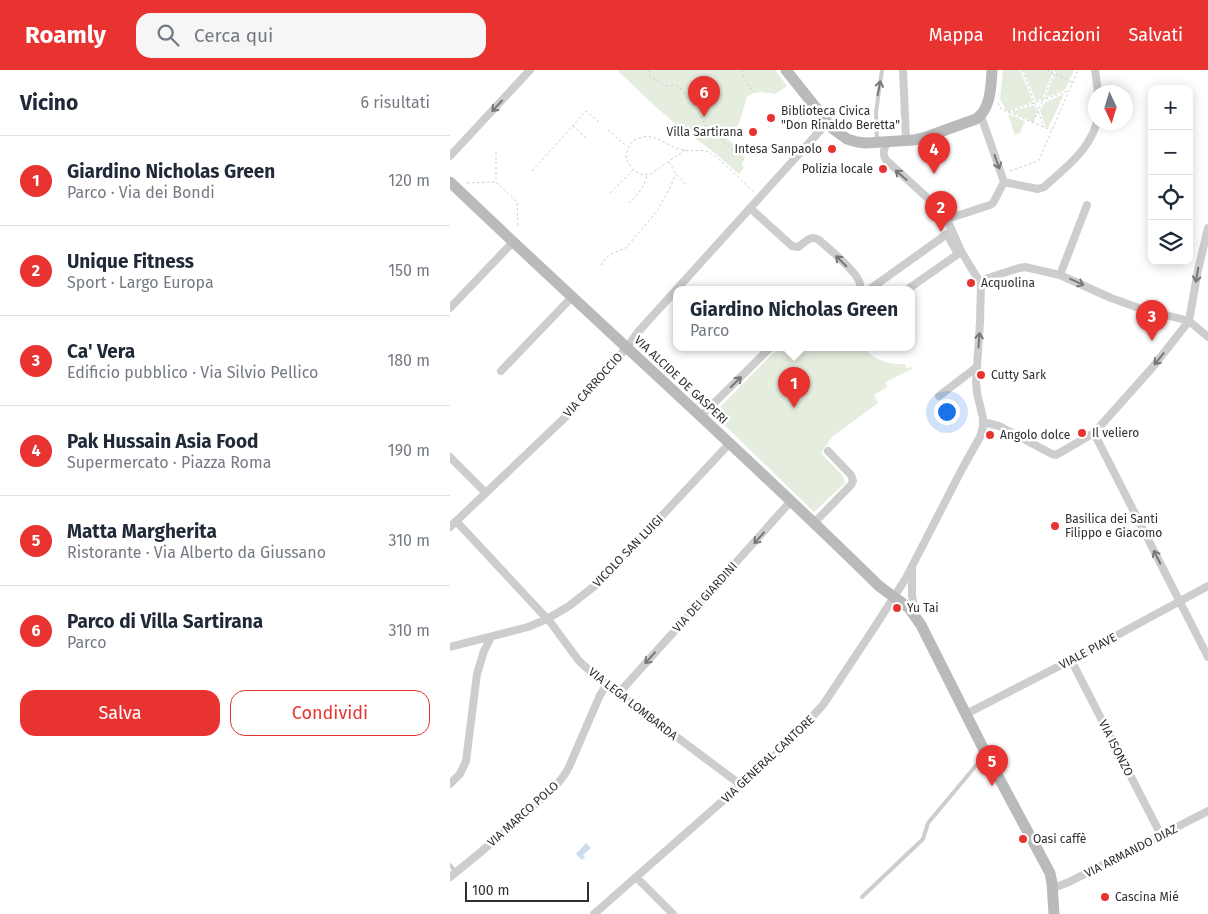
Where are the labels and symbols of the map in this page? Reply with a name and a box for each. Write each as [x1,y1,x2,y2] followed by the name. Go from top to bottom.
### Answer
[688,76,720,117] pin: 6
[875,80,885,96] one-way arrow
[1088,85,1133,130] north arrow
[491,99,503,112] one-way arrow
[781,104,900,132] place label: Biblioteca Civica "Don Rinaldo Beretta"
[765,112,777,124] marker: Biblioteca Civica "Don Rinaldo Beretta"
[667,125,743,139] place label: Villa Sartirana
[747,126,759,138] marker: Villa Sartirana
[918,133,950,174] pin: 4
[734,142,822,156] place label: Intesa Sanpaolo
[826,143,838,155] marker: Intesa Sanpaolo
[993,153,1002,169] one-way arrow
[802,162,873,176] place label: Polizia locale
[877,163,889,175] marker: Polizia locale
[895,169,908,181] one-way arrow
[925,191,957,232] pin: 2
[835,255,848,267] one-way arrow
[1192,266,1202,282] one-way arrow
[981,276,1035,290] place label: Acquolina
[965,277,977,289] marker: Acquolina
[1069,278,1084,288] one-way arrow
[1136,300,1168,341] pin: 3
[974,332,983,348] one-way arrow
[631,333,731,427] street label: VIA ALCIDE DE GASPERI
[560,350,626,420] street label: VIA CARROCCIO
[1153,353,1164,366] one-way arrow
[778,367,810,408] pin: 1
[991,368,1047,382] place label: Cutty Sark
[975,369,987,381] marker: Cutty Sark
[730,376,742,388] one-way arrow
[934,399,960,425] your location
[1092,426,1139,440] place label: Il veliero
[1076,427,1088,439] marker: Il veliero
[1000,428,1070,442] place label: Angolo dolce
[984,429,996,441] marker: Angolo dolce
[590,512,666,590] street label: VICOLO SAN LUIGI
[1065,512,1162,540] place label: Basilica dei Santi Filippo e Giacomo
[1049,520,1061,532] marker: Basilica dei Santi Filippo e Giacomo
[753,531,765,544] one-way arrow
[1152,550,1161,565] one-way arrow
[670,559,740,635] street label: VIA DEI GIARDINI
[907,601,939,615] place label: Yu Tai
[891,602,903,614] marker: Yu Tai
[1057,630,1119,672] street label: VIALE PIAVE
[644,652,656,665] one-way arrow
[586,665,680,743] street label: VIA LEGA LOMBARDA
[719,712,817,806] street label: VIA GENERAL CANTORE
[1096,718,1136,778] street label: VIA ISONZO
[976,745,1008,786] pin: 5
[485,778,561,850] street label: VIA MARCO POLO
[1082,822,1180,880] street label: VIA ARMANDO DIAZ
[1033,832,1086,846] place label: Oasi caffè
[1017,833,1029,845] marker: Oasi caffè
[465,879,589,902] scale bar
[1115,890,1179,904] place label: Cascina Mié
[1099,891,1111,903] marker: Cascina Mié

